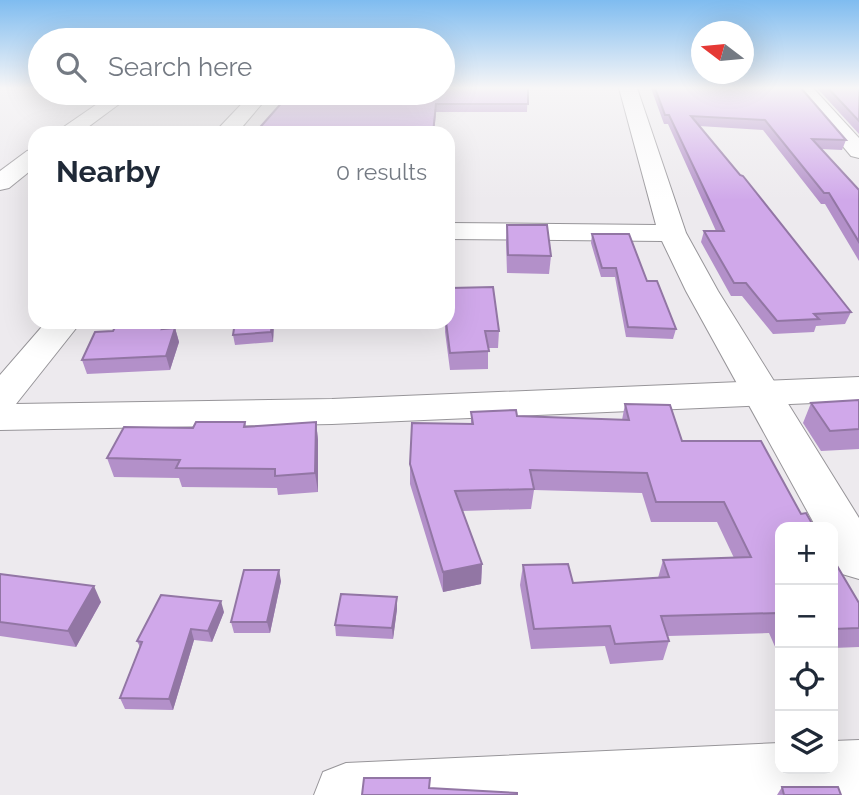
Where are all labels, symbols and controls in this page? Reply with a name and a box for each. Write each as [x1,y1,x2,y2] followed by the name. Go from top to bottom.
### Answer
[691,21,754,84] north arrow
[28,28,455,105] search box
[52,48,90,86] icon: search
[108,52,252,82] text: Search here
[56,154,160,189] text: Nearby
[336,158,427,185] text: 0 results
[775,522,838,774] map controls
[775,522,838,585] button: +
[775,585,838,648] button: −
[775,648,838,711] button: locate
[775,711,838,774] button: layers

